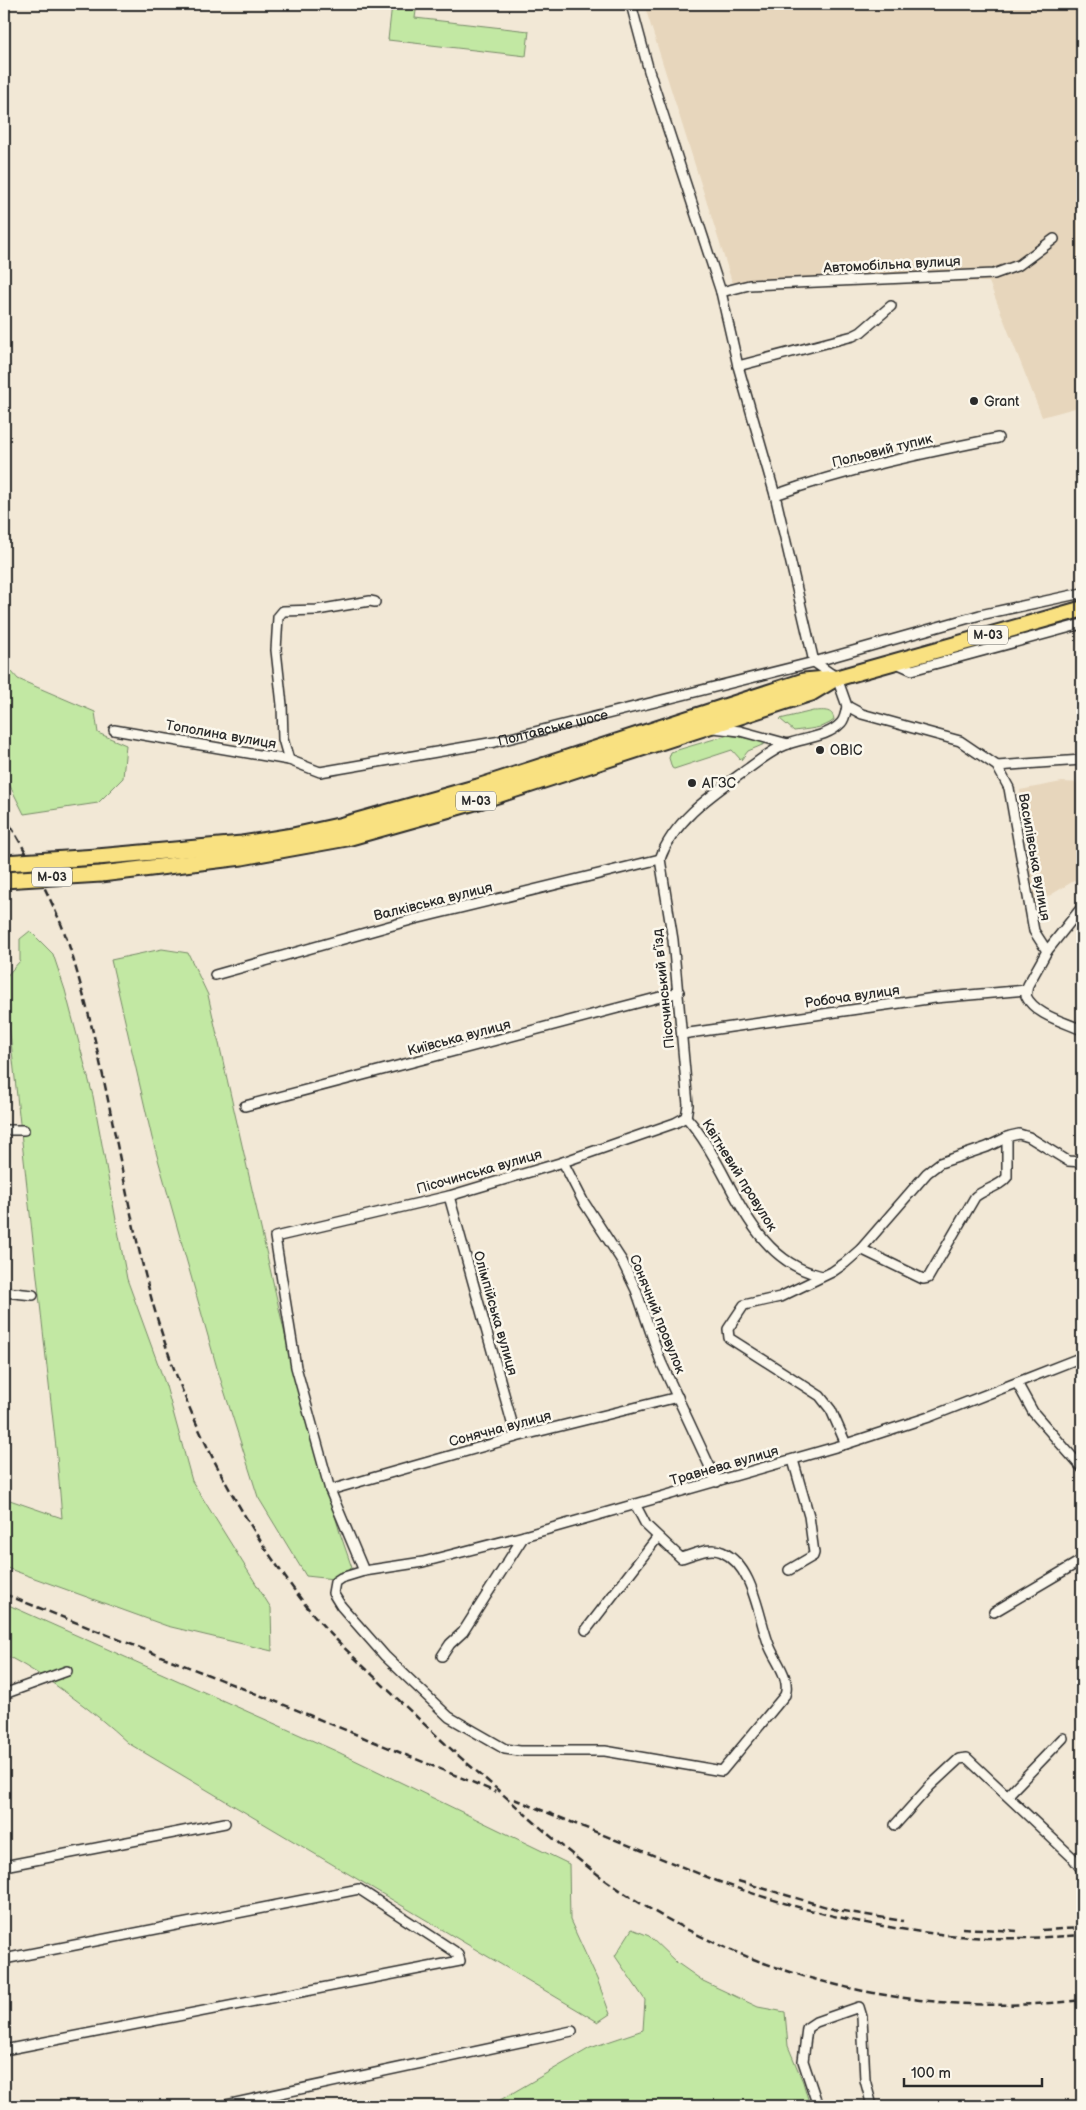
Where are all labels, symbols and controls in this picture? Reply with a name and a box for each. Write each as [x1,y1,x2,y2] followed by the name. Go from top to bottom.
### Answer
[822,252,961,277] street label: Автомобільна вулиця
[984,393,1020,410] place label: Grant
[968,395,980,407] marker: Grant
[830,430,935,471] street label: Польовий тупик
[968,626,1008,644] road number: М-03
[496,706,610,750] street label: Полтавське шосе
[164,716,278,753] street label: Тополина вулиця
[830,742,863,759] place label: ОВІС
[814,744,826,756] marker: ОВІС
[701,775,736,792] place label: АГЗС
[686,777,698,789] marker: АГЗС
[456,791,496,810] road number: М-03
[1015,792,1054,922] street label: Василівська вулиця
[32,868,72,886] road number: М-03
[372,878,495,924] street label: Валківська вулиця
[649,928,678,1050] street label: Пісочинський в’їзд
[803,981,901,1012] street label: Робоча вулиця
[406,1015,513,1059] street label: Київська вулиця
[698,1116,781,1235] street label: Квітневий провулок
[414,1145,544,1198] street label: Пісочинська вулиця
[470,1249,522,1378] street label: Олімпійська вулиця
[626,1252,689,1377] street label: Сонячний провулок
[447,1407,553,1450] street label: Сонячна вулиця
[668,1442,781,1489] street label: Травнева вулиця
[904,2055,1041,2087] scale bar
[911,2064,951,2083] text: 100 m

